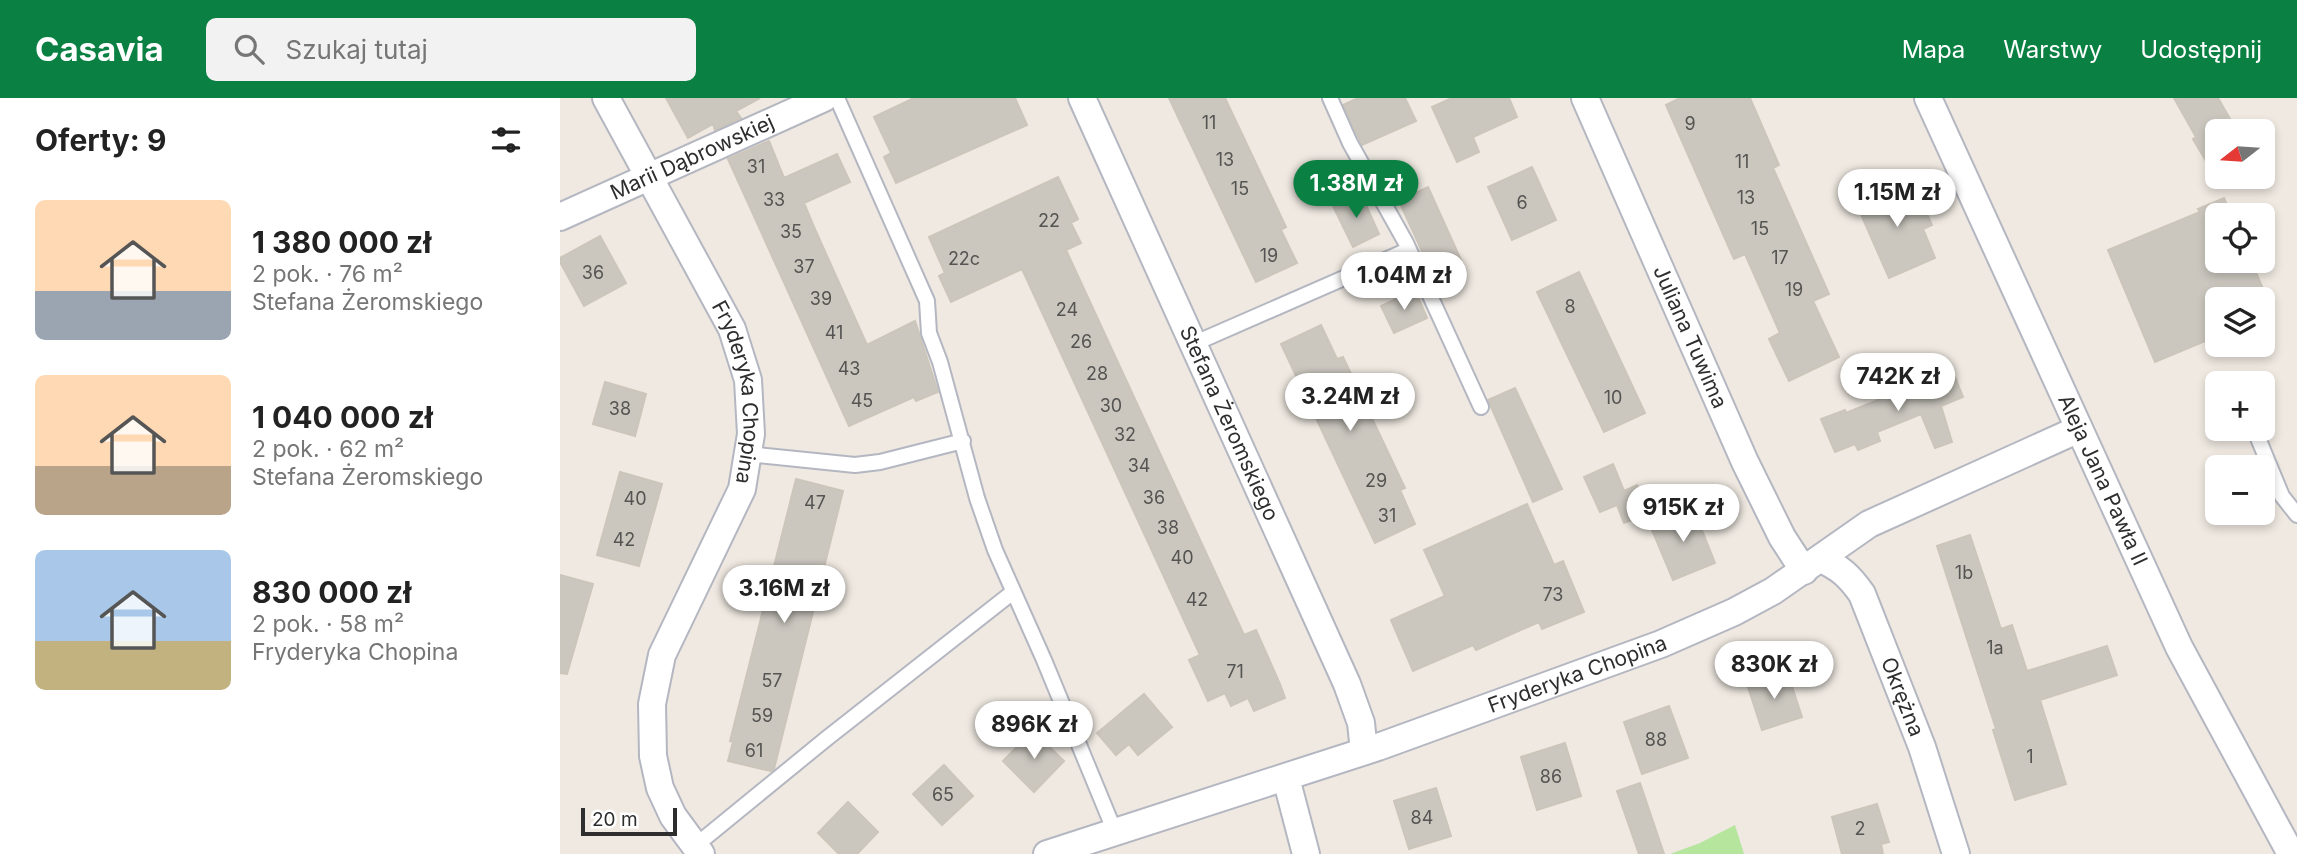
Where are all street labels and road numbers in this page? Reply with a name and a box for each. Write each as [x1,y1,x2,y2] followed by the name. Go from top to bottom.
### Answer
[606,109,778,205] street label: Marii Dąbrowskiej
[1648,261,1733,412] street label: Juliana Tuwima
[707,296,765,486] street label: Fryderyka Chopina
[1175,322,1284,524] street label: Stefana Żeromskiego
[2053,390,2153,569] street label: Aleja Jana Pawła II
[1484,630,1670,718] street label: Fryderyka Chopina
[1876,653,1930,740] street label: Okrężna

